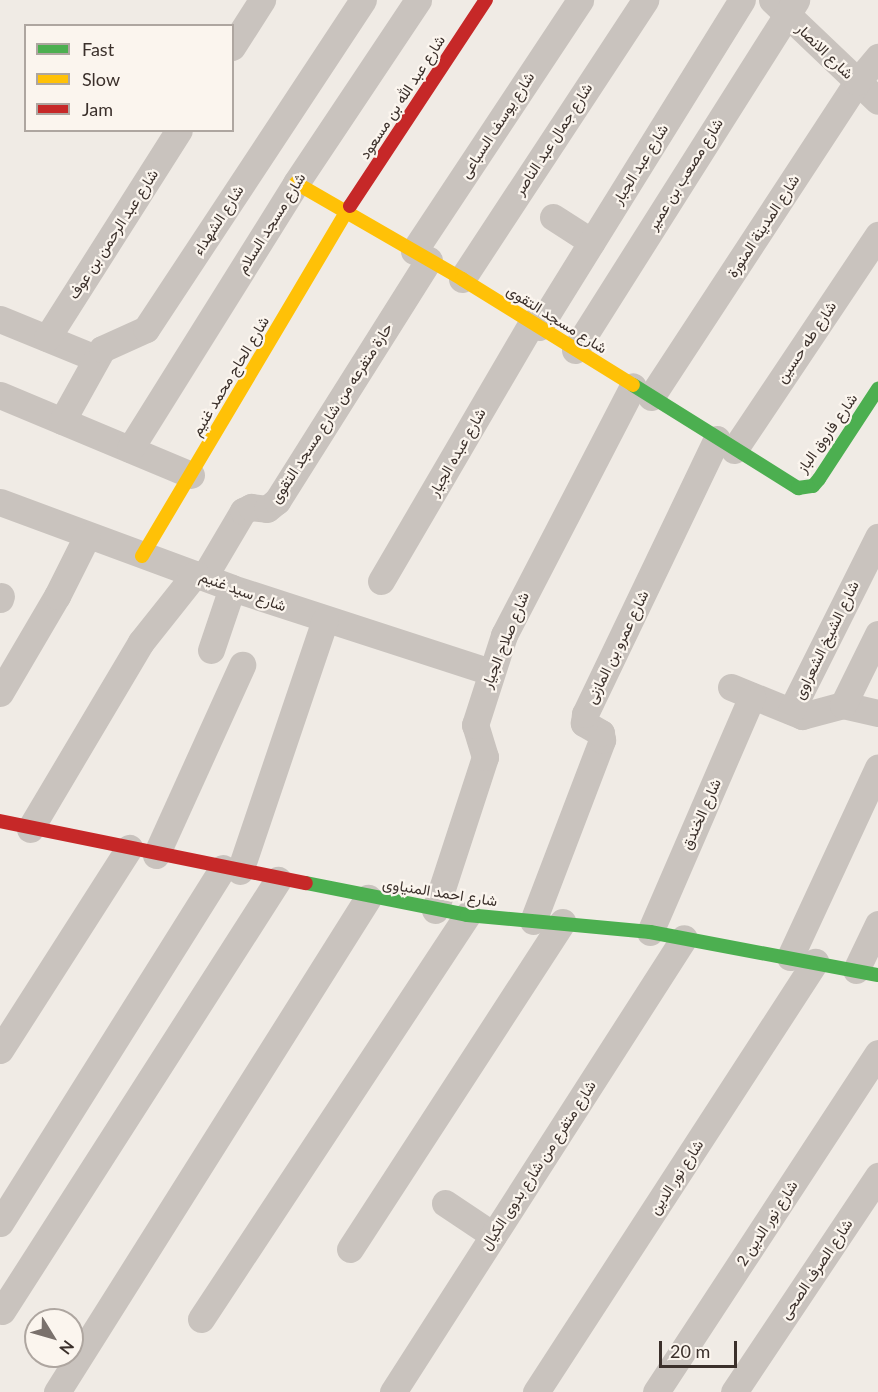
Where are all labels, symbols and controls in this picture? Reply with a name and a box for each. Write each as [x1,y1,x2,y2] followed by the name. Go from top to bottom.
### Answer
[793,19,857,83] street label: شارع الانصار
[24,24,234,132] legend
[355,32,449,162] street label: شارع عبد الله بن مسعود
[82,38,114,60] text: Fast
[82,68,120,90] text: Slow
[456,69,538,181] street label: شارع يوسف السباعى
[510,80,596,198] street label: شارع جمال عبد الناصر
[82,98,113,120] text: Jam
[643,115,727,233] street label: شارع مصعب بن عمير
[608,121,672,207] street label: شارع عبد الجبار
[64,166,162,302] street label: شارع عبد الرحمن بن عوف
[233,169,309,277] street label: شارع مسجد السلام
[723,171,803,281] street label: شارع المدينة المنورة
[189,182,247,258] street label: شارع الشهداء
[503,281,611,357] street label: شارع مسجد التقوى
[772,298,840,386] street label: شارع طه حسين
[187,313,273,439] street label: شارع الحاج محمد غنيم
[266,319,396,507] street label: حارة متفرعه من شارع مسجد التقوى
[793,390,861,476] street label: شارع فاروق الباز
[425,405,489,499] street label: شارع عبده الجيار
[197,567,289,615] street label: شارع سيد غنيم
[790,578,862,702] street label: شارع الشيخ الشعراوى
[582,587,652,707] street label: شارع عمرو بن المازنى
[478,589,532,691] street label: شارع صلاح الجيار
[677,776,725,852] street label: شارع الخندق
[381,874,499,910] street label: شارع احمد المنياوى
[476,1077,600,1253] street label: شارع متفرع من شارع بدوى الكيال
[645,1136,707,1218] street label: شارع نور الدين
[733,1177,801,1269] street label: شارع نور الدين 2
[776,1215,856,1323] street label: شارع الصرف الصحى
[24,1308,84,1368] north arrow
[662,1329,740,1367] scale bar
[56,1337,78,1359] text: N
[670,1340,710,1362] text: 20 m

